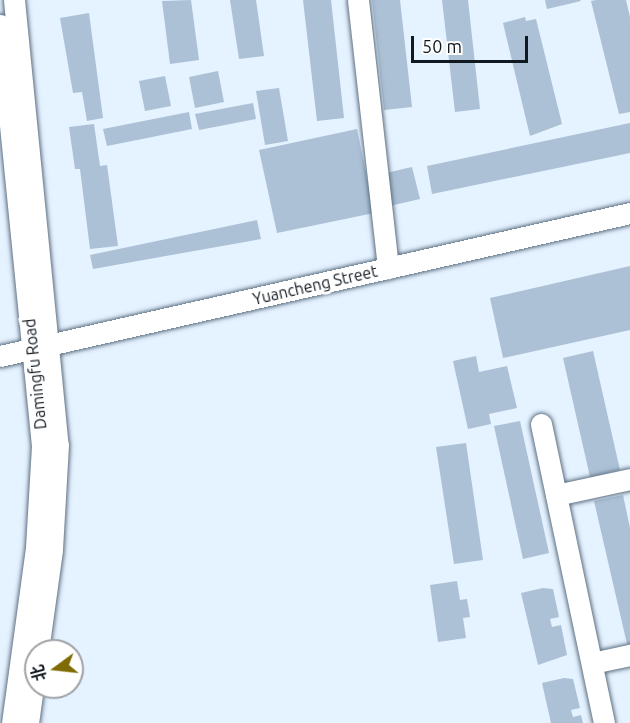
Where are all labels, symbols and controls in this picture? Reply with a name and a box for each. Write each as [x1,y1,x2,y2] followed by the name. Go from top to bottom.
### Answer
[414,24,531,62] scale bar
[422,36,462,56] text: 50 m
[251,261,379,309] street label: Yuancheng Street
[20,318,50,430] street label: Damingfu Road
[24,639,84,699] north arrow
[28,663,49,683] text: 北

